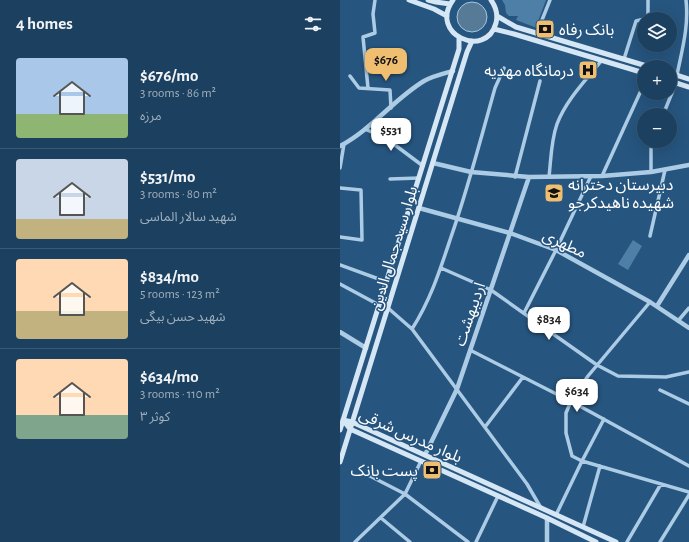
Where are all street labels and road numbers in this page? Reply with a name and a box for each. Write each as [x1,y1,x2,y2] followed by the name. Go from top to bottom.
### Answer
[367,184,422,313] street label: بلوار سید جمال الدین
[540,227,589,262] street label: مطهری
[452,280,489,349] street label: اردیبهشت
[356,406,464,467] street label: بلوار مدرس شرقی

